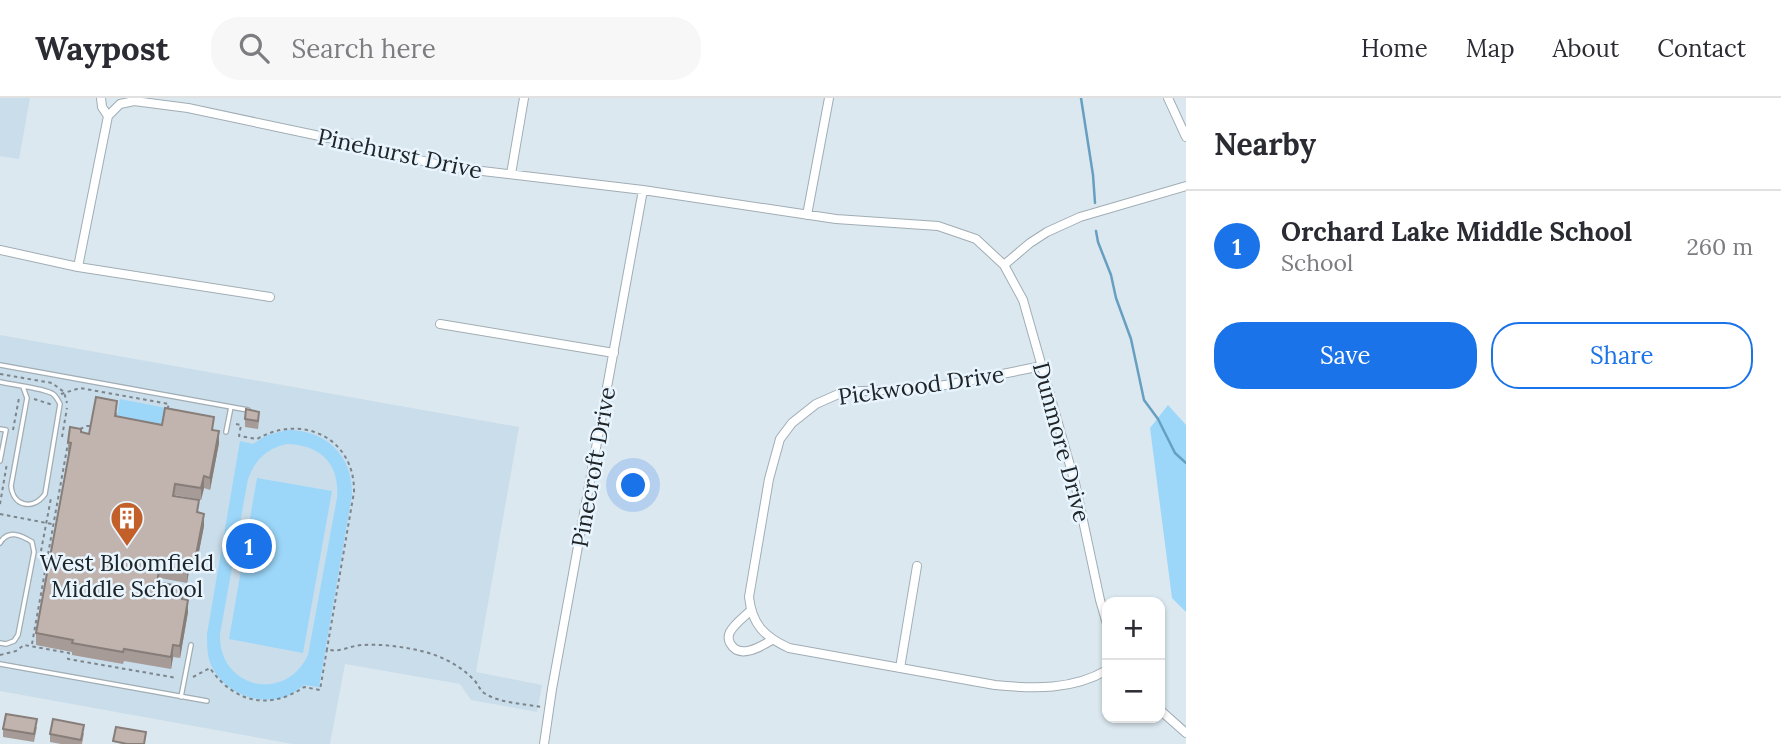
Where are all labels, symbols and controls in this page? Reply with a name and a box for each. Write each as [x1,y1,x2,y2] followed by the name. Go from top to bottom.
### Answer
[211,17,701,80] search box
[35,27,169,69] text: Waypost
[235,29,273,67] icon: search
[291,32,436,65] text: Search here
[1361,33,1428,64] text: Home
[1466,33,1515,64] text: Map
[1553,33,1619,64] text: About
[1657,33,1746,64] text: Contact
[315,121,485,185] street label: Pinehurst Drive
[1214,125,1316,163] text: Nearby
[1281,215,1632,248] text: Orchard Lake Middle School
[1232,232,1242,261] text: 1
[1686,232,1753,261] text: 260 m
[1281,248,1353,277] text: School
[1214,322,1477,389] button: Save
[1491,322,1753,389] button: Share
[836,359,1006,411] street label: Pickwood Drive
[1027,359,1097,525] street label: Dunmore Drive
[565,384,621,550] street label: Pinecroft Drive
[616,468,650,502] your location
[108,499,146,548] building icon: West Bloomfield Middle School
[226,520,272,572] pin: 1
[40,548,215,603] place label: West Bloomfield Middle School
[1102,597,1165,723] map controls
[1102,597,1165,660] button: +
[1102,660,1165,723] button: −

